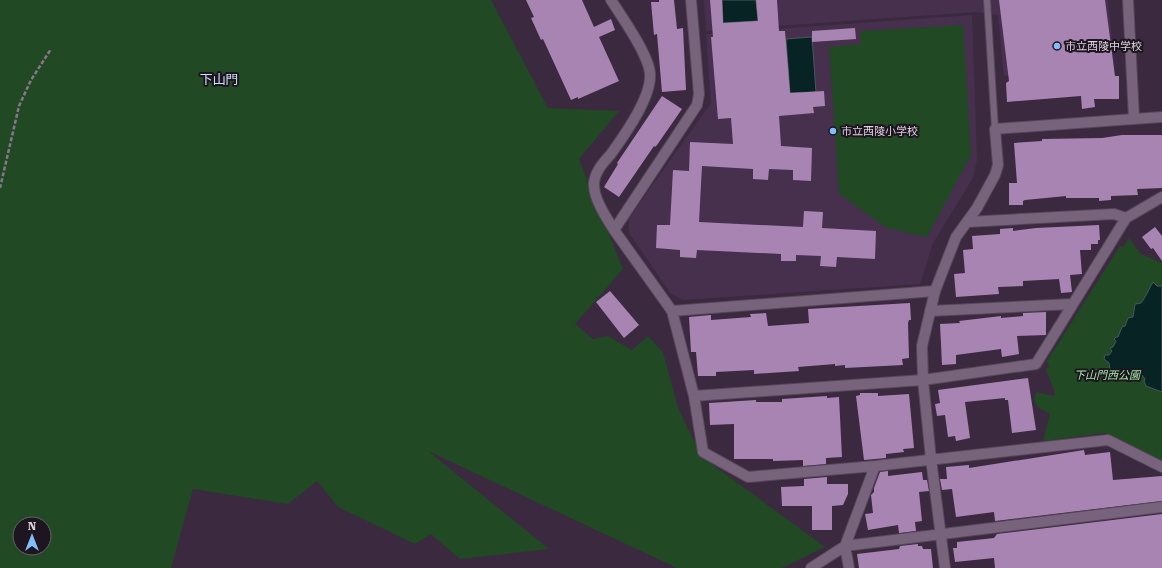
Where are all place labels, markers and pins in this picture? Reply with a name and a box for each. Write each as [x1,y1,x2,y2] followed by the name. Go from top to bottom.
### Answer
[1065,40,1142,53] place label: 市立西陵中学校
[1052,41,1062,51] marker: 市立西陵中学校
[841,125,918,138] place label: 市立西陵小学校
[828,126,838,136] marker: 市立西陵小学校

